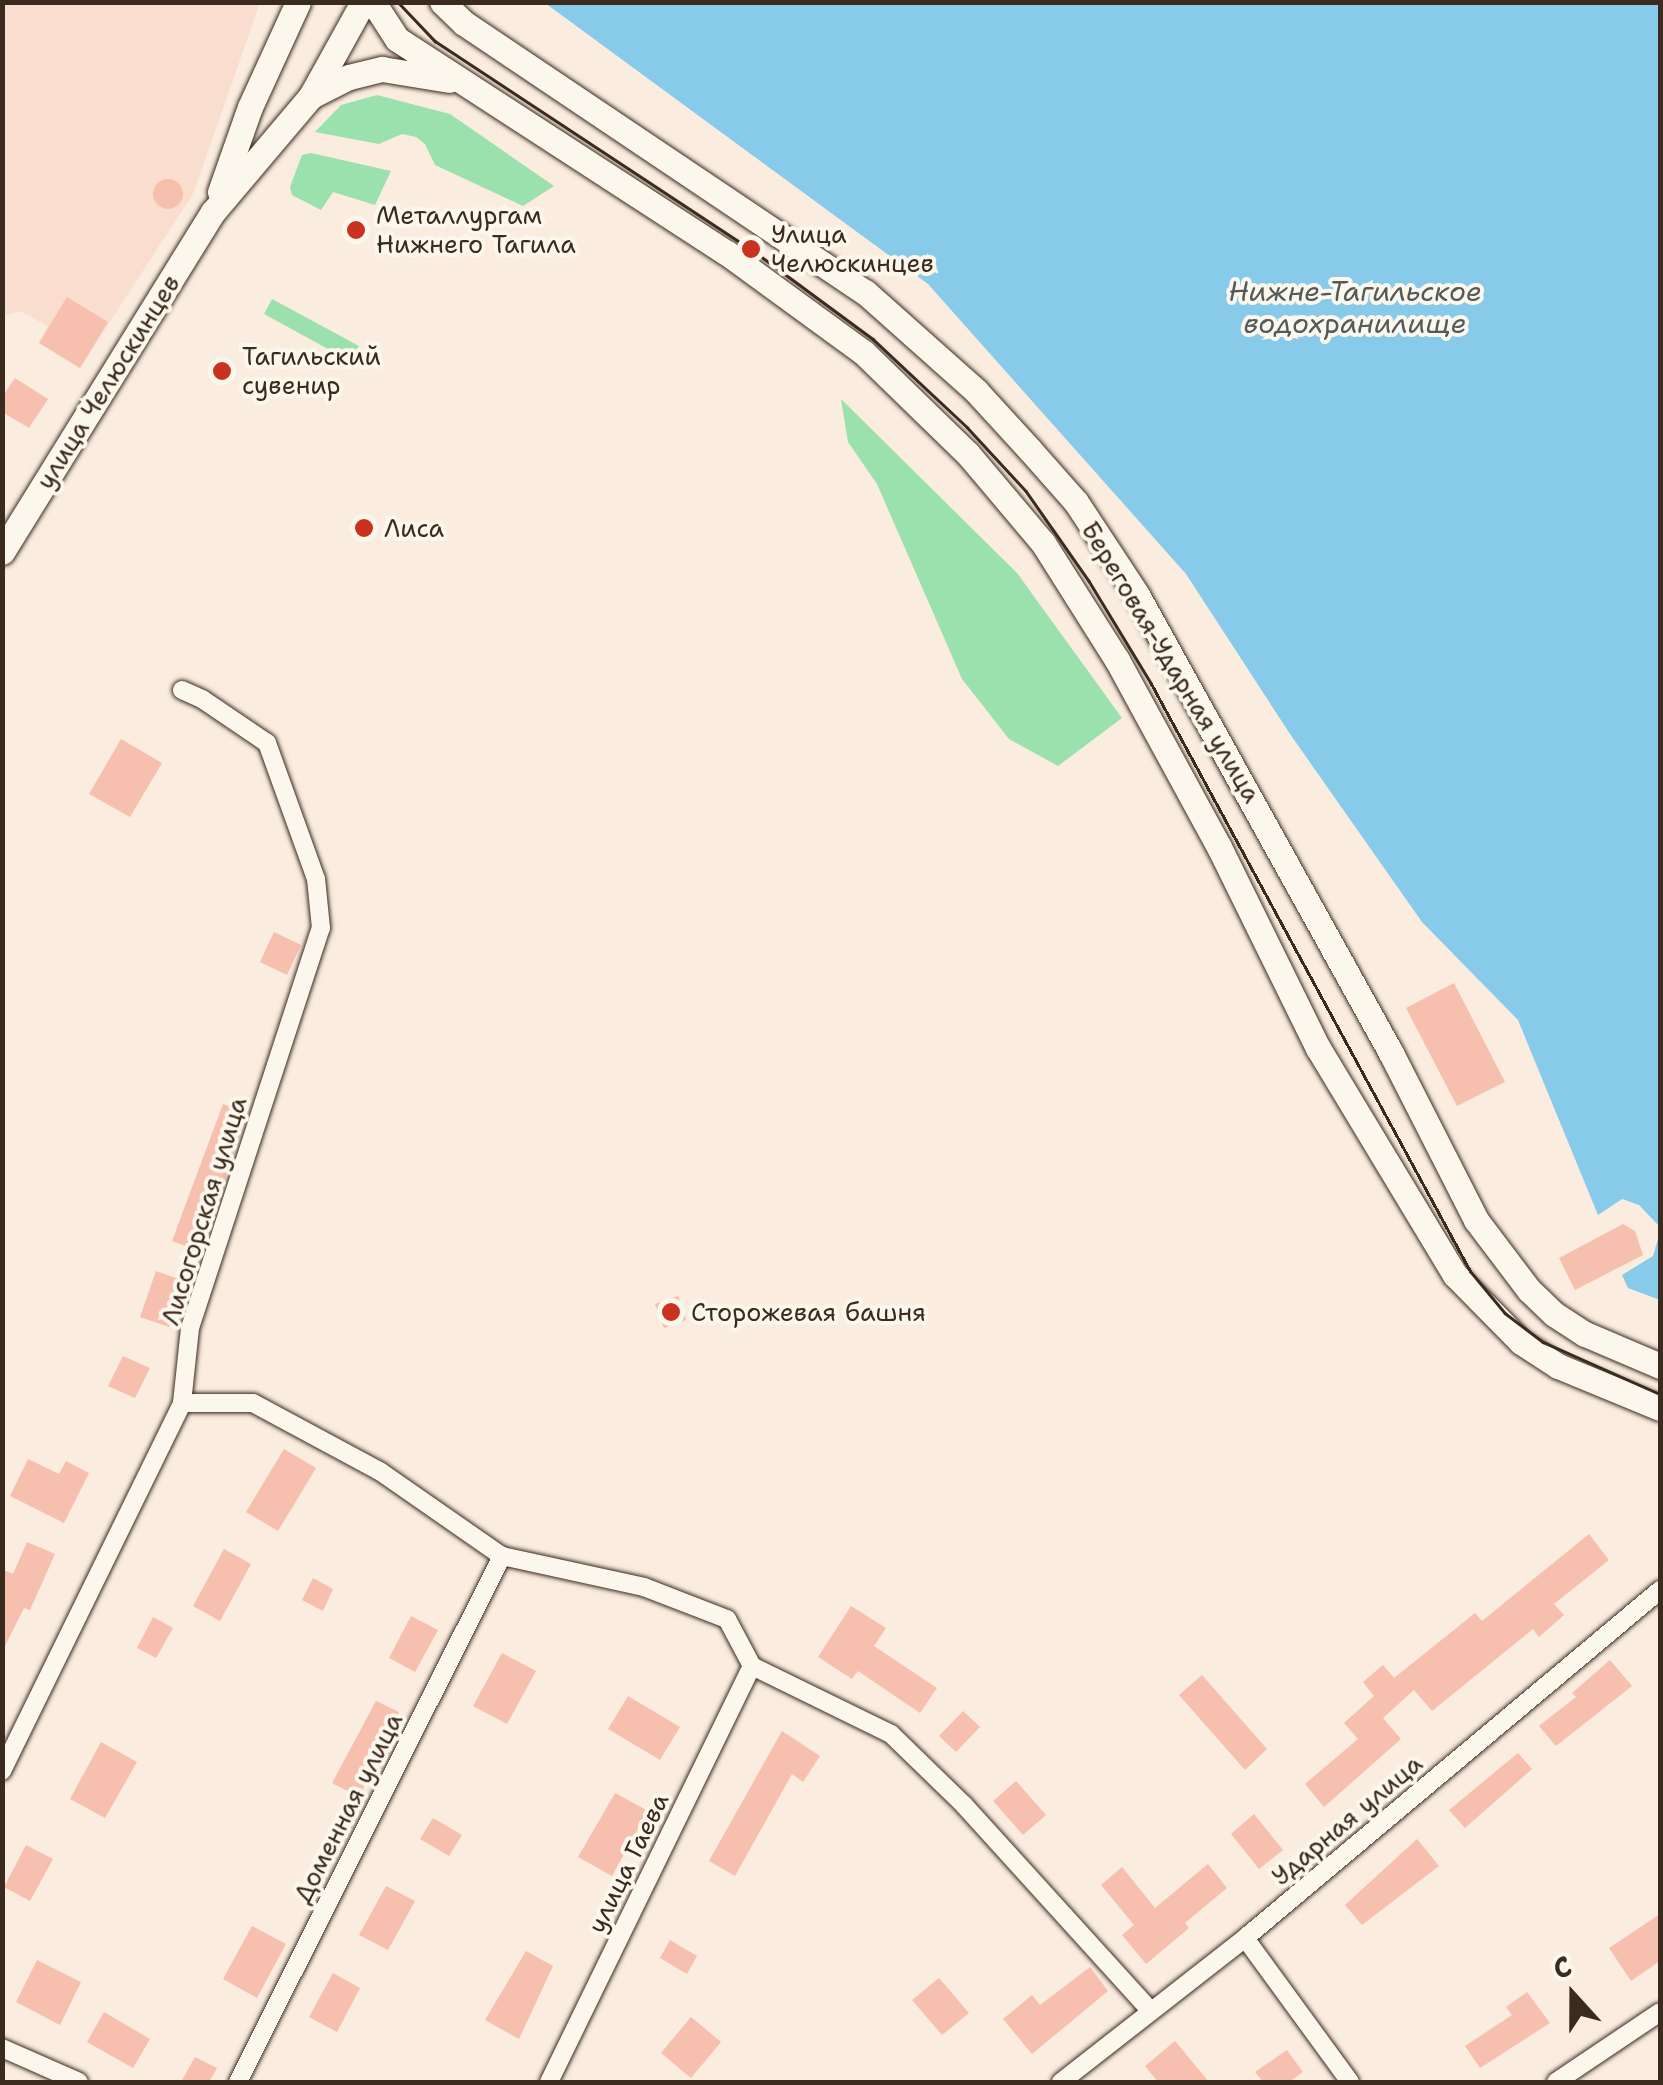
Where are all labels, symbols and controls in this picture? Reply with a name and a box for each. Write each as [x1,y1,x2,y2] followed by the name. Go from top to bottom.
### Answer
[376,201,576,260] place label: Металлургам Нижнего Тагила
[345,219,367,241] marker: Металлургам Нижнего Тагила
[771,220,934,279] place label: Улица Челюскинцев
[740,238,762,260] marker: Улица Челюскинцев
[30,269,186,495] street label: улица Челюскинцев
[1228,274,1482,340] water label: Нижне-Тагильское водохранилище
[242,342,381,401] place label: Тагильский сувенир
[211,360,233,382] marker: Тагильский сувенир
[384,513,444,543] place label: Лиса
[1075,516,1267,808] street label: Береговая-Ударная улица
[353,517,375,539] marker: Лиса
[155,1093,253,1329] street label: Лисогорская улица
[691,1297,926,1327] place label: Сторожевая башня
[660,1301,682,1323] marker: Сторожевая башня
[287,1708,409,1908] street label: Доменная улица
[1266,1748,1428,1892] street label: Ударная улица
[581,1788,675,1938] street label: улица Гаева
[1523,1945,1623,2045] north arrow
[1547,1946,1577,1988] text: С

